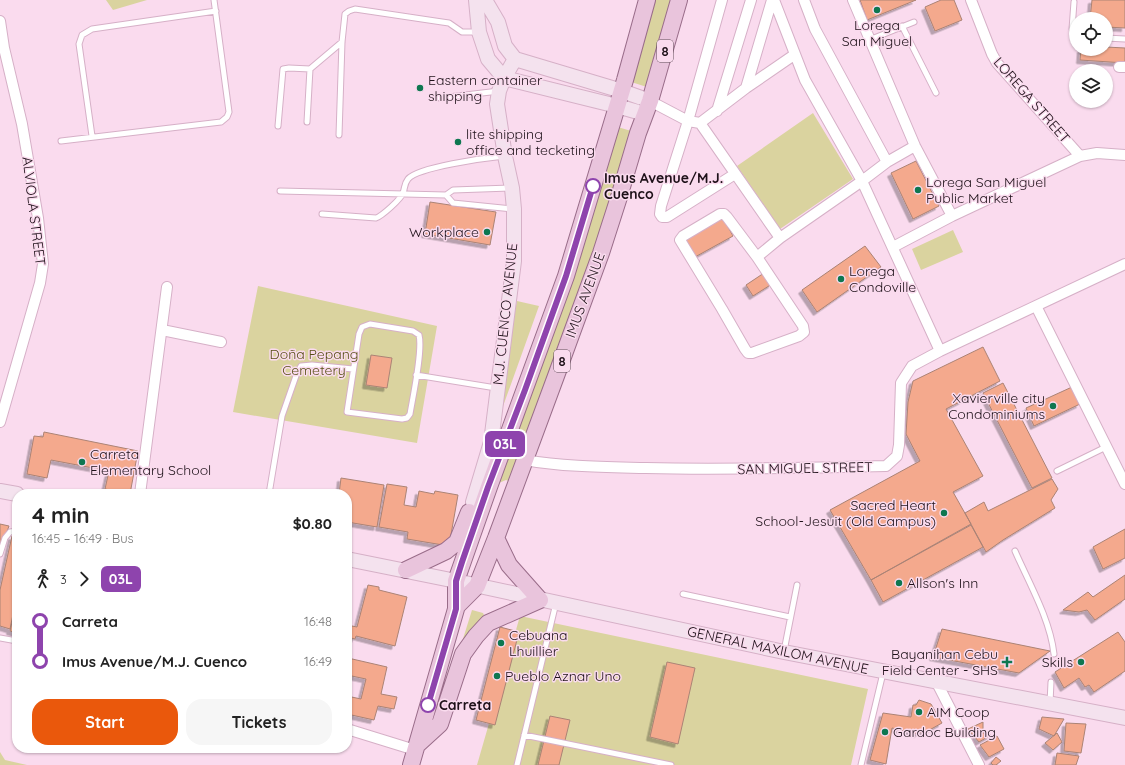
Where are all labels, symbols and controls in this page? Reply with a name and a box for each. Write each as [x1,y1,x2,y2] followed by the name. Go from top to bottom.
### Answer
[872,5,882,15] marker: Lorega San Miguel
[1069,12,1113,108] map controls
[1069,12,1113,56] button: locate
[842,16,912,50] place label: Lorega San Miguel
[657,40,673,62] road number: 8
[990,53,1074,147] street label: LOREGA STREET
[1069,64,1113,108] button: layers
[428,71,543,105] place label: Eastern container shipping
[415,83,425,93] marker: Eastern container shipping
[466,125,595,159] place label: lite shipping office and tecketing
[453,137,463,147] marker: lite shipping office and tecketing
[18,155,50,267] street label: ALVIOLA STREET
[604,169,723,203] place label: Imus Avenue/M.J. Cuenco
[926,173,1046,207] place label: Lorega San Miguel Public Market
[585,178,601,194] marker: Imus Avenue/M.J. Cuenco
[913,185,923,195] marker: Lorega San Miguel Public Market
[409,223,479,241] place label: Workplace
[482,227,492,237] marker: Workplace
[489,242,521,386] street label: M.J. CUENCO AVENUE
[561,250,609,340] street label: IMUS AVENUE
[849,262,916,296] place label: Lorega Condoville
[836,274,846,284] marker: Lorega Condoville
[270,345,358,379] park label: Doña Pepang Cemetery
[554,350,570,372] road number: 8
[948,389,1045,423] place label: Xavierville city Condominiums
[1048,401,1058,411] marker: Xavierville city Condominiums
[482,431,528,457] line badge: 03L
[493,435,517,453] text: 03L
[90,445,211,479] place label: Carreta Elementary School
[77,457,87,467] marker: Carreta Elementary School
[737,458,873,478] street label: SAN MIGUEL STREET
[755,496,936,530] place label: Sacred Heart School-Jesuit (Old Campus)
[32,501,90,529] text: 4 min
[939,508,949,518] marker: Sacred Heart School-Jesuit (Old Campus)
[293,514,332,533] text: $0.80
[32,530,134,546] text: 16:45 – 16:49 · Bus
[32,568,54,590] icon: walk
[73,568,95,590] icon: forward
[109,570,133,588] text: 03L
[60,571,67,587] text: 3
[907,574,978,592] place label: Allson's Inn
[894,578,904,588] marker: Allson's Inn
[62,612,118,631] text: Carreta
[304,613,332,629] text: 16:48
[686,622,870,678] street label: GENERAL MAXILOM AVENUE
[509,626,568,660] place label: Cebuana Lhuillier
[496,638,506,648] marker: Cebuana Lhuillier
[882,645,998,679] place label: Bayanihan Cebu Field Center - SHS
[62,652,247,671] text: Imus Avenue/M.J. Cuenco
[304,653,332,669] text: 16:49
[1042,653,1073,671] place label: Skills
[1001,656,1013,668] marker: Bayanihan Cebu Field Center - SHS
[1076,657,1086,667] marker: Skills
[505,667,621,685] place label: Pueblo Aznar Uno
[492,671,502,681] marker: Pueblo Aznar Uno
[439,696,491,714] place label: Carreta
[420,697,436,713] marker: Carreta
[32,699,178,745] button: Start
[186,699,332,745] button: Tickets
[927,703,990,721] place label: AIM Coop
[914,707,924,717] marker: AIM Coop
[893,723,996,741] place label: Gardoc Building
[880,727,890,737] marker: Gardoc Building

